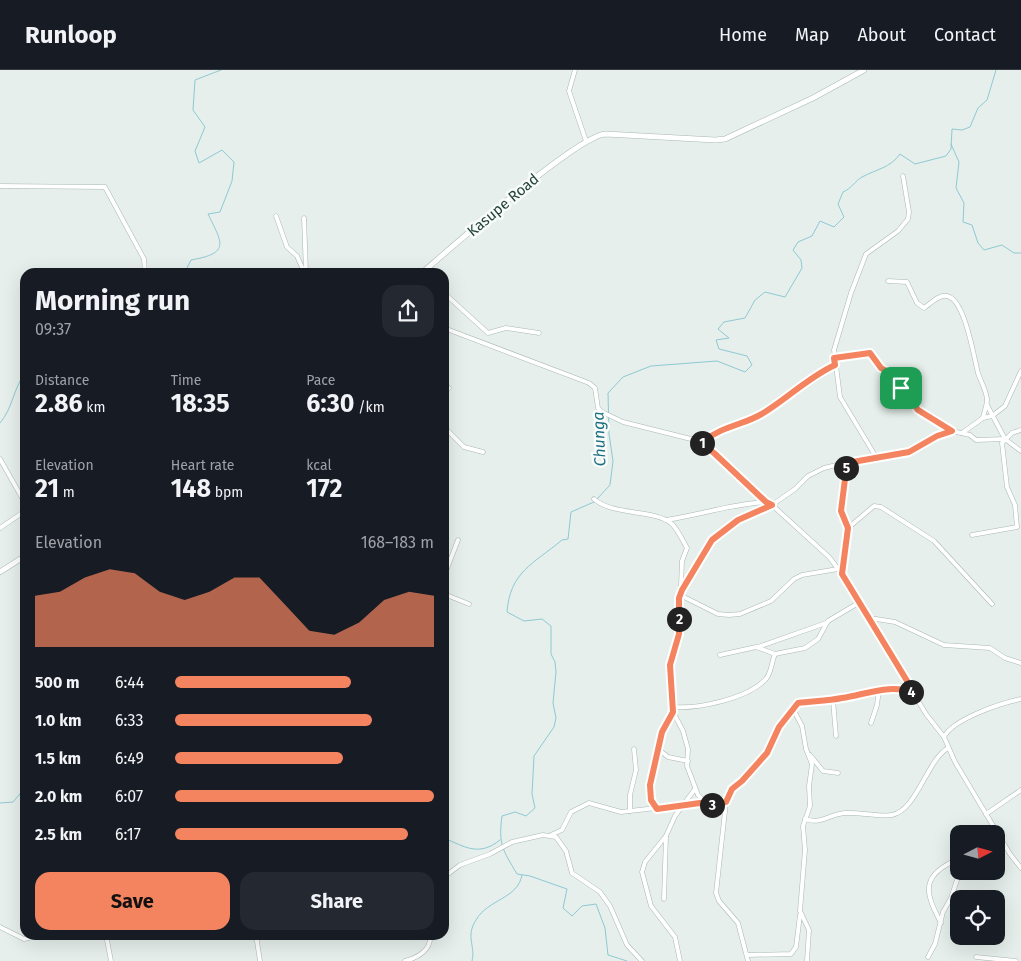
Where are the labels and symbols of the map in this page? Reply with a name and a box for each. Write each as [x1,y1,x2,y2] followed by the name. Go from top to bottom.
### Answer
[463,170,543,240] street label: Kasupe Road
[880,367,922,409] pin
[589,411,609,467] water label: Chunga
[690,430,714,456] pin: 1
[834,456,858,480] pin: 5
[666,606,692,632] pin: 2
[898,680,924,704] pin: 4
[700,792,724,818] pin: 3
[950,825,1005,880] north arrow

